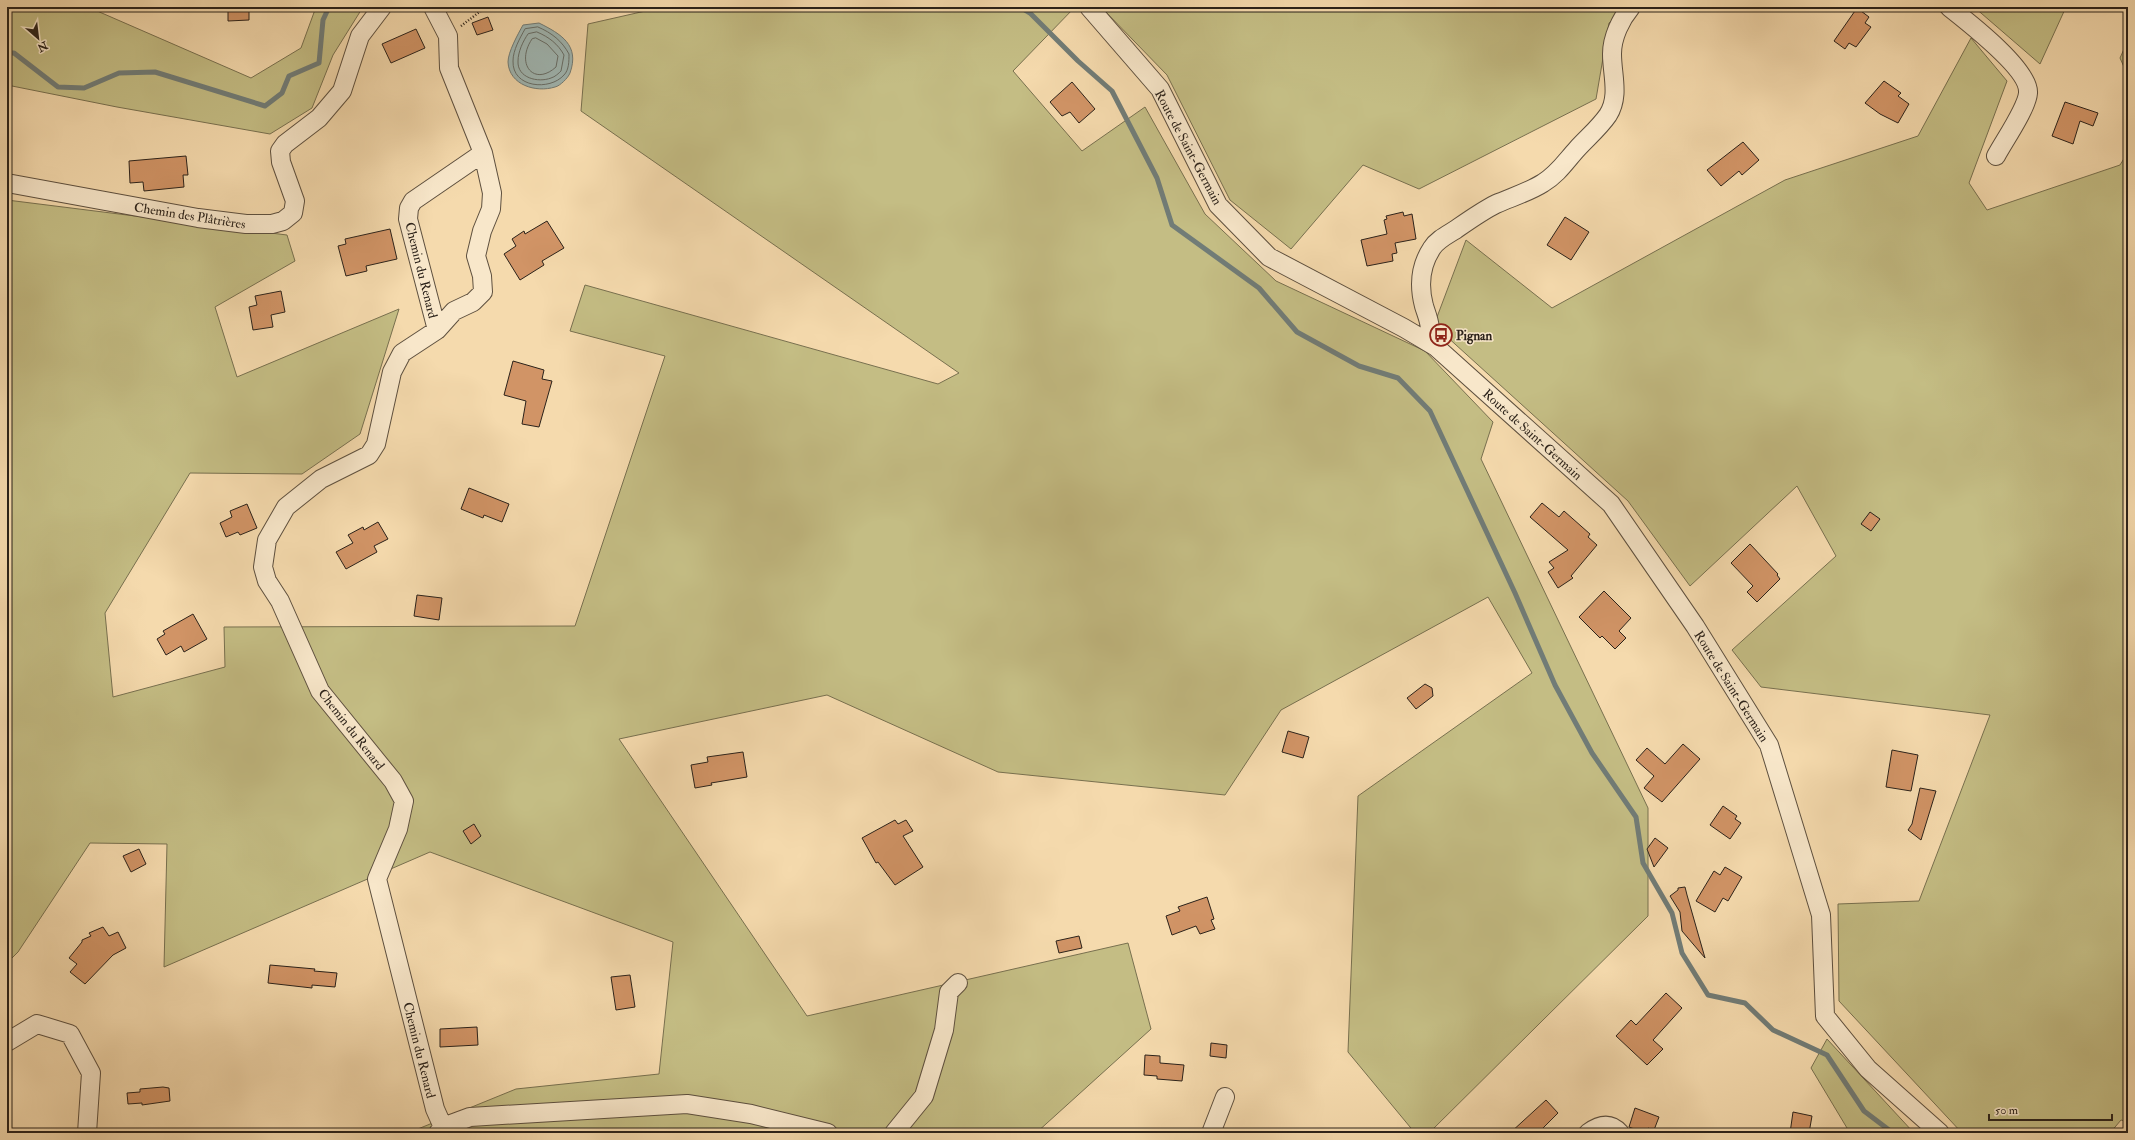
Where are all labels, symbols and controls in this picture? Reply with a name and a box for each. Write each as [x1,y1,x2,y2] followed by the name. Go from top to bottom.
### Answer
[18,18,58,58] north arrow
[34,38,51,55] text: N
[1151,87,1225,208] street label: Route de Saint-Germain
[133,199,247,233] street label: Chemin des Plâtrières
[401,221,441,321] street label: Chemin du Renard
[1428,322,1454,348] bus stop icon: Pignan
[1456,328,1492,345] place label: Pignan
[1479,386,1586,484] street label: Route de Saint-Germain
[1690,628,1772,745] street label: Route de Saint-Germain
[315,686,388,774] street label: Chemin du Renard
[399,1001,439,1101] street label: Chemin du Renard
[1989,1096,2112,1122] scale bar
[1995,1103,2019,1118] text: 50 m

